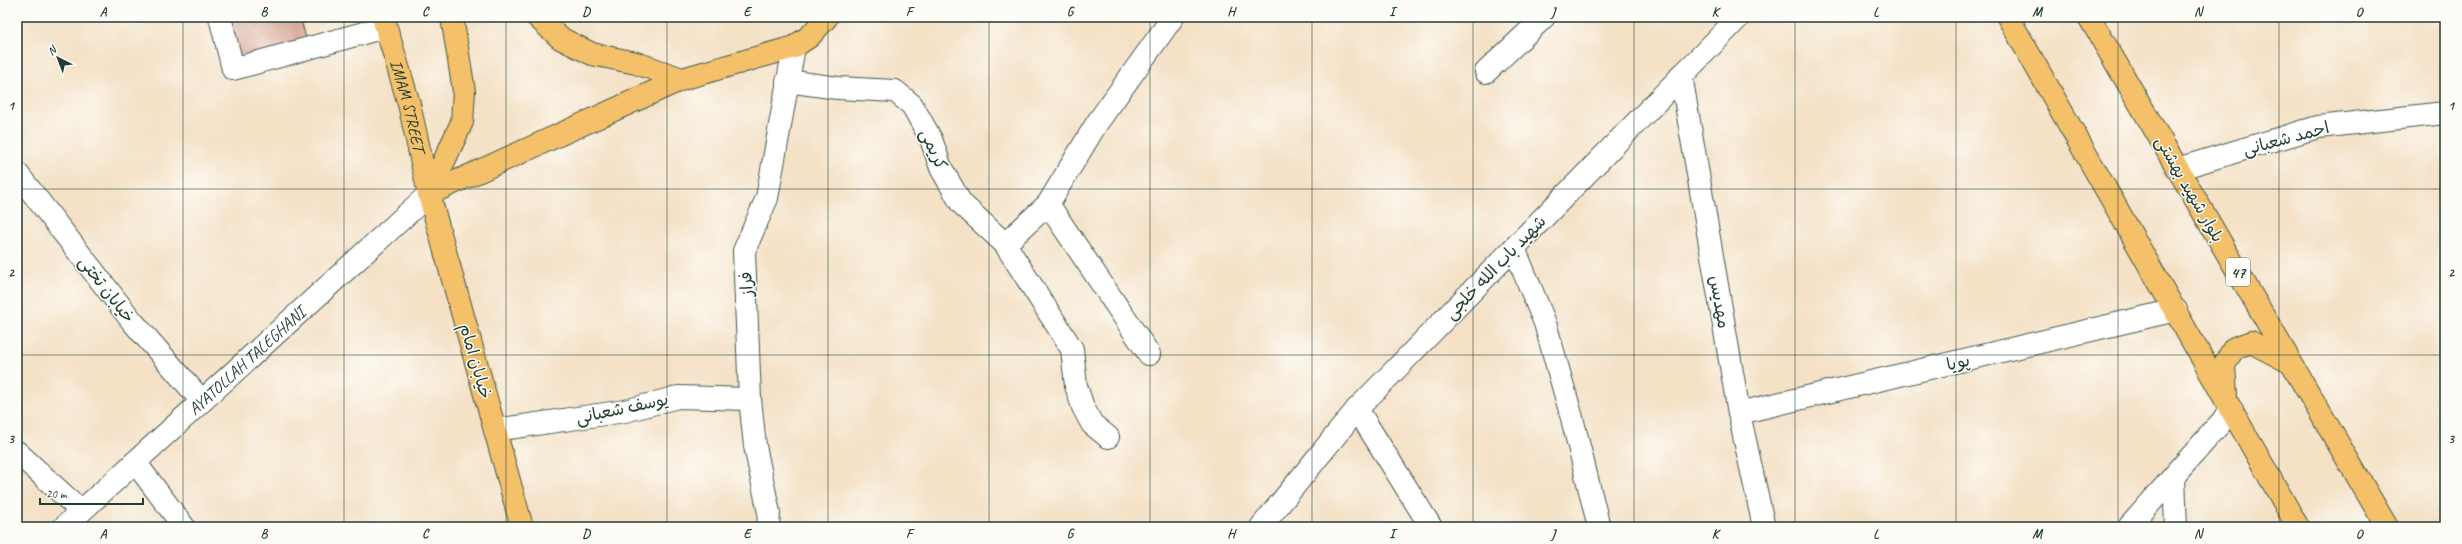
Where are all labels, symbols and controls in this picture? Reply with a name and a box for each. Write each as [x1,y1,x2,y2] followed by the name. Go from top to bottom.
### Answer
[100,4,108,20] text: A
[261,4,269,20] text: B
[422,4,430,20] text: C
[582,4,591,20] text: D
[744,4,753,20] text: E
[906,4,915,20] text: F
[1067,4,1075,20] text: G
[1227,4,1237,20] text: H
[1389,4,1398,20] text: I
[1550,4,1557,20] text: J
[1712,4,1722,20] text: K
[1873,4,1880,20] text: L
[2032,4,2043,20] text: M
[2194,4,2205,20] text: N
[2356,4,2365,20] text: O
[38,38,78,78] north arrow
[44,42,60,58] text: N
[385,57,430,158] street label: IMAM STREET
[8,98,16,114] text: 1
[2448,98,2456,114] text: 1
[2241,117,2332,160] street label: احمد شعبانی
[915,125,952,173] street label: کریمی
[2151,132,2228,246] street label: بلوار شهید بهشتی
[1440,211,1550,324] street label: شهید باب الله خلجی
[74,252,139,327] street label: خیابان تختی
[2226,258,2250,286] road number: 47
[8,265,15,281] text: 2
[2448,265,2455,281] text: 2
[735,271,758,299] street label: فراز
[1705,274,1734,330] street label: مهدیس
[184,299,313,419] street label: AYATOLLAH TALEGHANI
[453,321,496,402] street label: خیابان امام
[1944,350,1972,376] street label: پویا
[574,388,670,429] street label: یوسف شعبانی
[8,431,15,447] text: 3
[2448,431,2455,447] text: 3
[40,480,143,506] scale bar
[46,486,68,502] text: 20 m
[100,526,108,542] text: A
[261,526,269,542] text: B
[422,526,430,542] text: C
[582,526,591,542] text: D
[744,526,753,542] text: E
[906,526,915,542] text: F
[1067,526,1075,542] text: G
[1227,526,1237,542] text: H
[1389,526,1398,542] text: I
[1550,526,1557,542] text: J
[1712,526,1722,542] text: K
[1873,526,1880,542] text: L
[2032,526,2043,542] text: M
[2194,526,2205,542] text: N
[2356,526,2365,542] text: O

